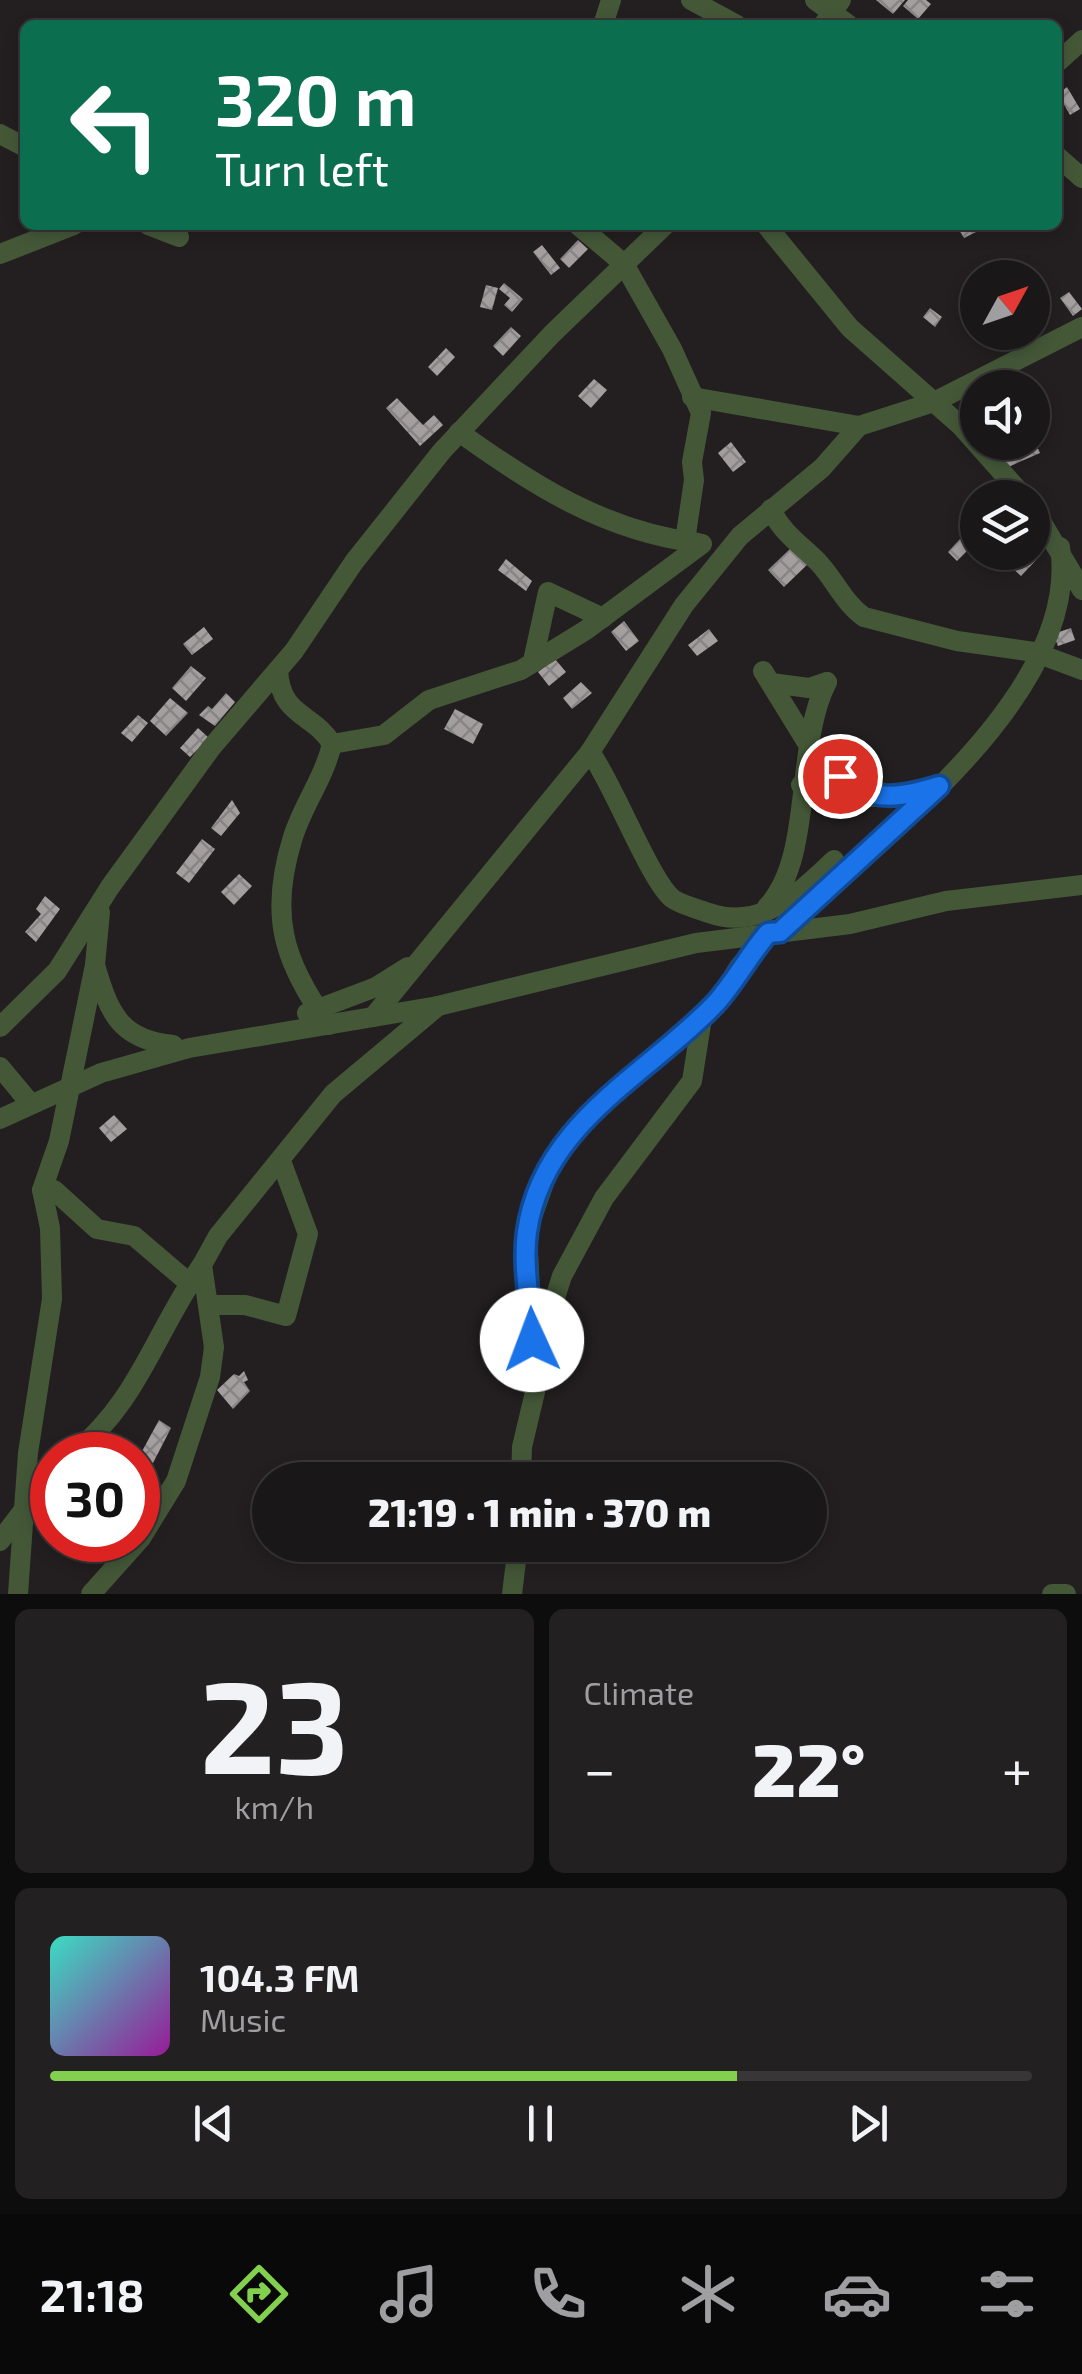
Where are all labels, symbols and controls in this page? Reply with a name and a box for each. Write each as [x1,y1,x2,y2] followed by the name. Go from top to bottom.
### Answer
[215,56,416,140] text: 320 m
[50,60,180,190] icon: left
[215,141,389,195] text: Turn left
[960,260,1050,350] north arrow
[960,260,1050,570] map controls
[960,370,1050,460] button: sound
[960,480,1050,570] button: layers
[798,734,883,819] pin
[813,749,868,804] icon: arrive
[480,1288,584,1392] position arrow
[30,1432,160,1562] speed limit sign: 30
[368,1489,711,1535] text: 21:19 · 1 min · 370 m
[200,1644,349,1800] text: 23
[584,1673,694,1711] text: Climate
[752,1722,866,1812] text: 22°
[584,1735,616,1801] text: −
[1002,1735,1032,1801] text: +
[235,1787,314,1825] text: km/h
[200,1954,360,2000] text: 104.3 FM
[200,2000,286,2038] text: Music
[186,2096,241,2151] icon: previous
[513,2096,568,2151] icon: pause
[841,2096,896,2151] icon: next
[224,2259,294,2329] icon: directions
[374,2259,444,2329] icon: music
[523,2259,593,2329] icon: phone
[673,2259,743,2329] icon: climate
[822,2259,892,2329] icon: car
[972,2259,1042,2329] icon: filters
[40,2267,144,2321] text: 21:18

